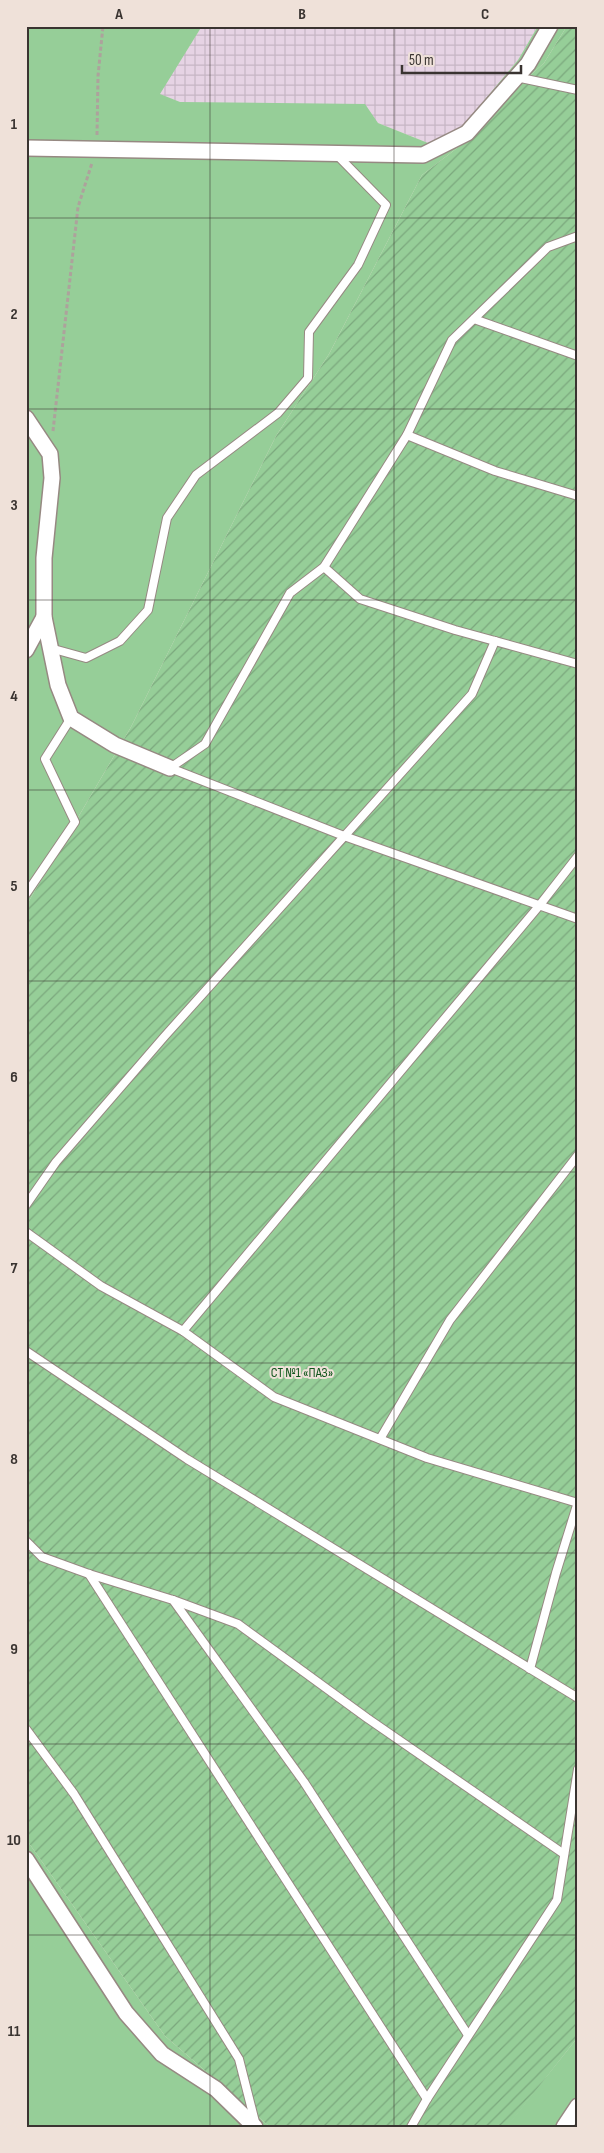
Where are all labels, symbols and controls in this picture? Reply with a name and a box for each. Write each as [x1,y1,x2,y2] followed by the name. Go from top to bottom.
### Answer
[114,5,123,24] text: A
[298,5,306,24] text: B
[481,5,489,24] text: C
[402,42,520,74] scale bar
[409,51,434,70] text: 50 m
[11,115,18,134] text: 1
[10,305,18,324] text: 2
[10,496,18,515] text: 3
[10,687,18,706] text: 4
[10,877,18,896] text: 5
[10,1068,18,1087] text: 6
[11,1259,18,1278] text: 7
[271,1364,333,1381] park label: СТ №1 «ПАЗ»
[10,1450,18,1469] text: 8
[10,1640,18,1659] text: 9
[7,1831,21,1850] text: 10
[8,2022,21,2041] text: 11

